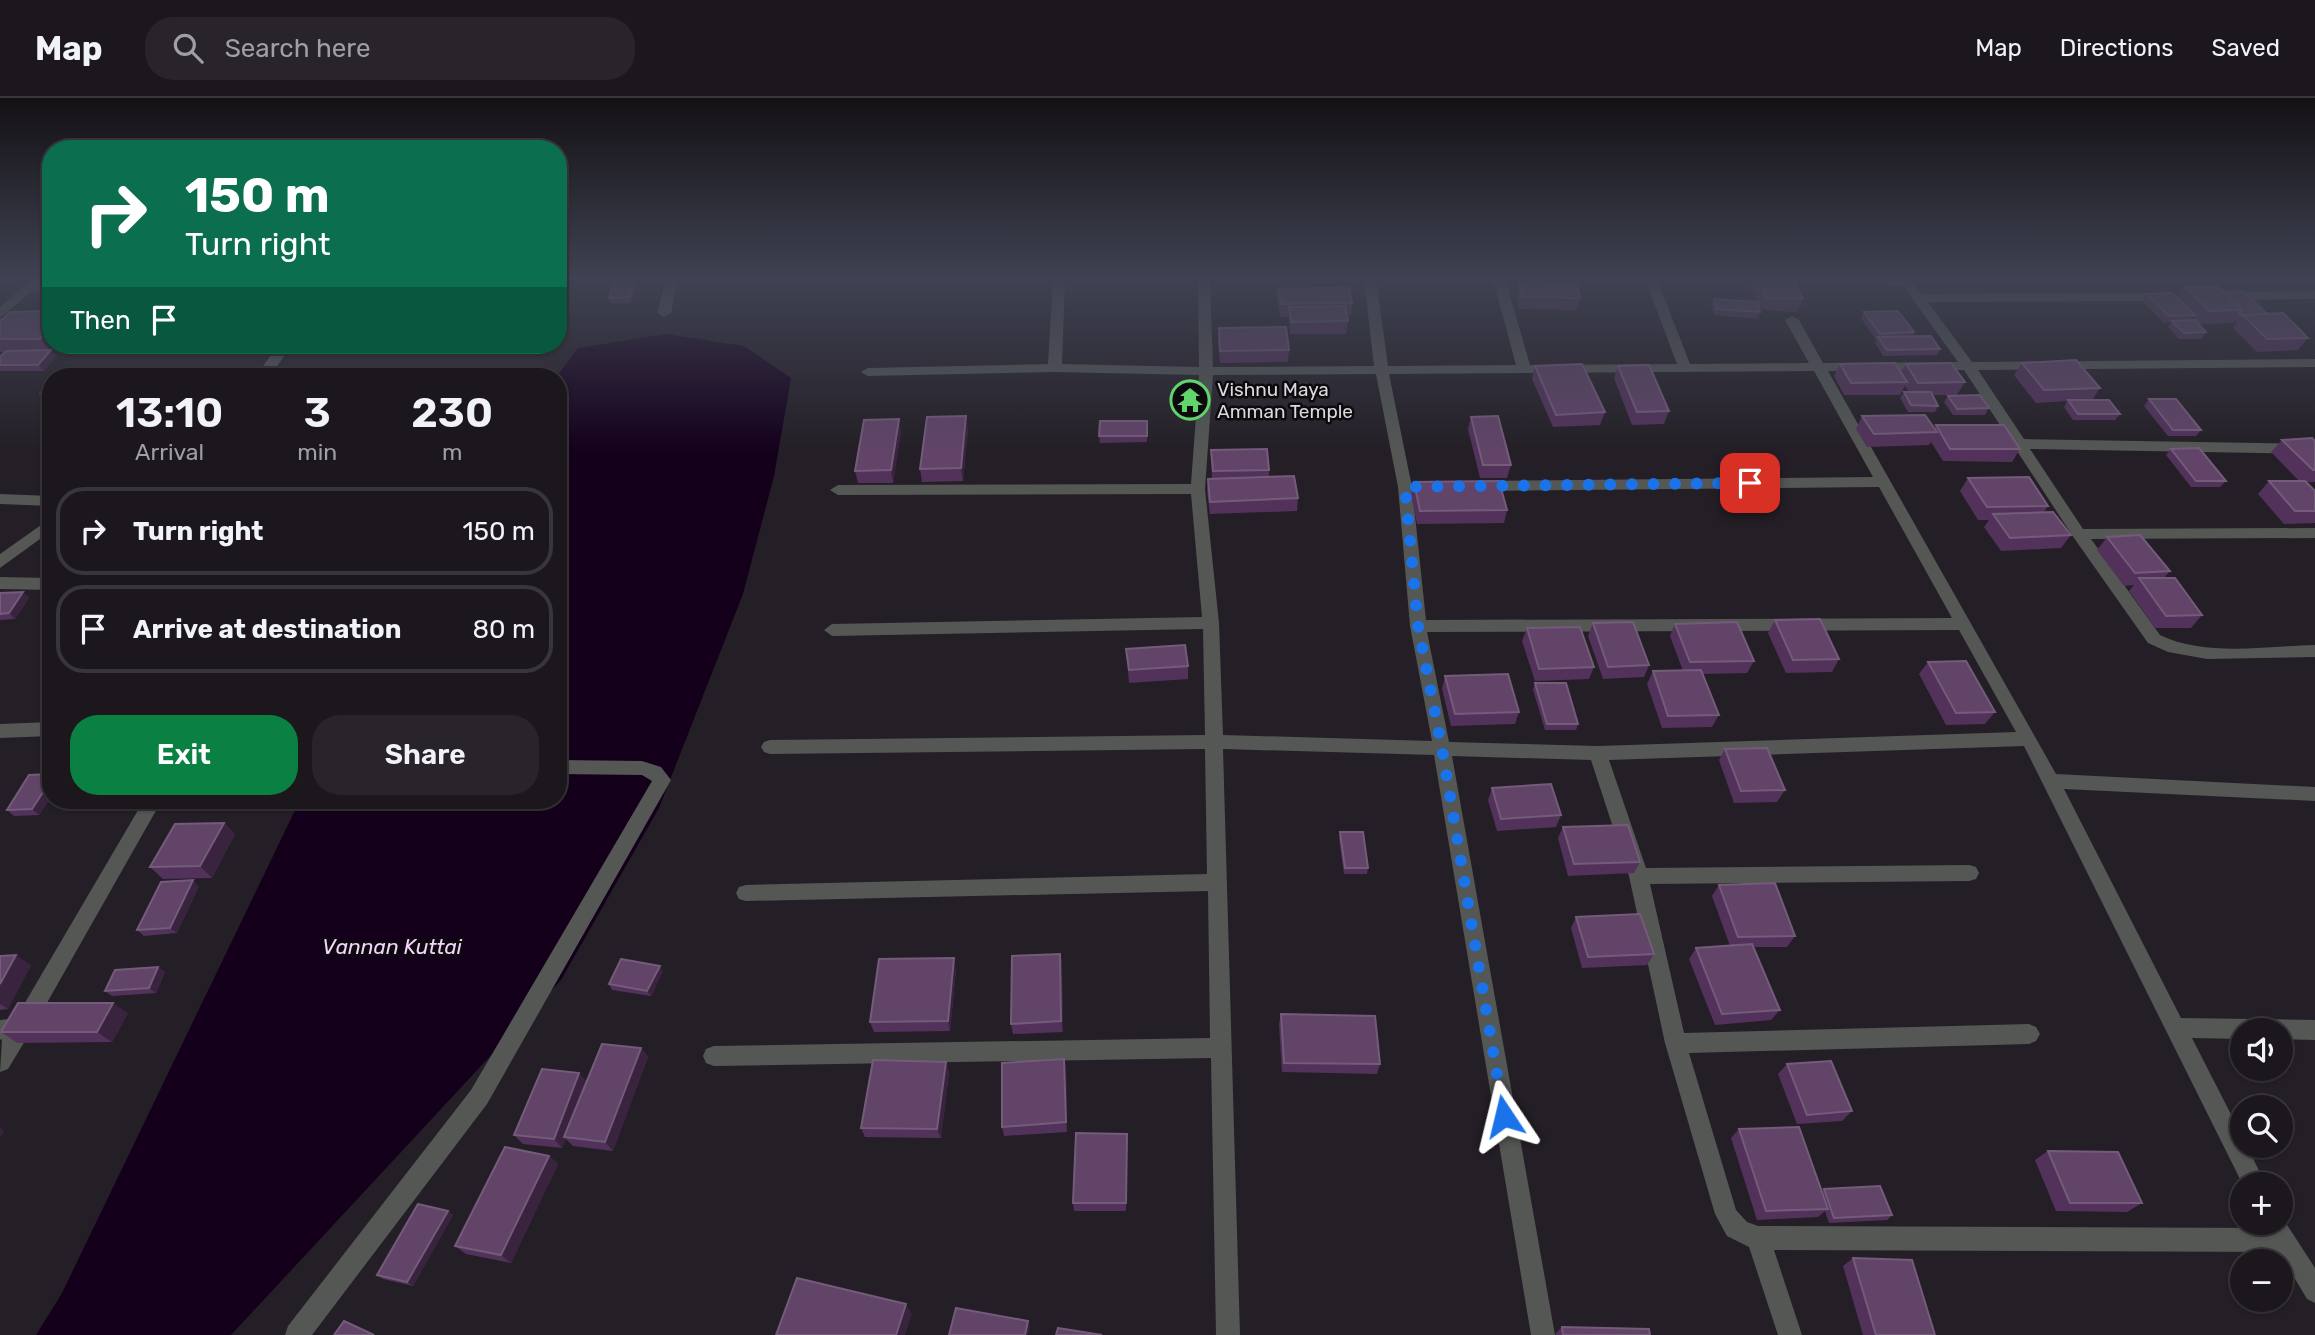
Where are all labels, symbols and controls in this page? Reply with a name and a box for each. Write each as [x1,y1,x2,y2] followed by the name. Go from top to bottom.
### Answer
[145,17,635,80] search box
[35,29,103,68] text: Map
[169,29,207,67] icon: search
[225,33,370,64] text: Search here
[1975,34,2022,62] text: Map
[2060,34,2173,62] text: Directions
[2211,34,2280,62] text: Saved
[185,166,330,224] text: 150 m
[70,168,161,259] icon: right
[185,225,330,263] text: Turn right
[145,301,183,339] icon: arrive
[70,305,131,336] text: Then
[1217,378,1353,423] place label: Vishnu Maya Amman Temple
[1169,379,1211,421] temple icon: Vishnu Maya Amman Temple
[116,388,223,438] text: 13:10
[304,388,331,438] text: 3
[411,388,493,438] text: 230
[135,438,204,466] text: Arrival
[297,438,337,466] text: min
[442,438,462,466] text: m
[1720,453,1780,513] pin
[1731,464,1769,502] icon: arrive
[74,512,112,550] icon: right
[133,516,263,547] text: Turn right
[462,516,535,547] text: 150 m
[74,610,112,648] icon: arrive
[133,614,401,645] text: Arrive at destination
[472,614,535,645] text: 80 m
[70,715,298,795] button: Exit
[312,715,539,795] button: Share
[322,934,463,959] water label: Vannan Kuttai
[2230,1018,2293,1312] map controls
[2230,1018,2293,1081] button: sound
[1467,1079,1541,1153] position arrow
[2230,1095,2293,1158] button: search
[2230,1172,2293,1235] button: +
[2230,1249,2293,1312] button: −

